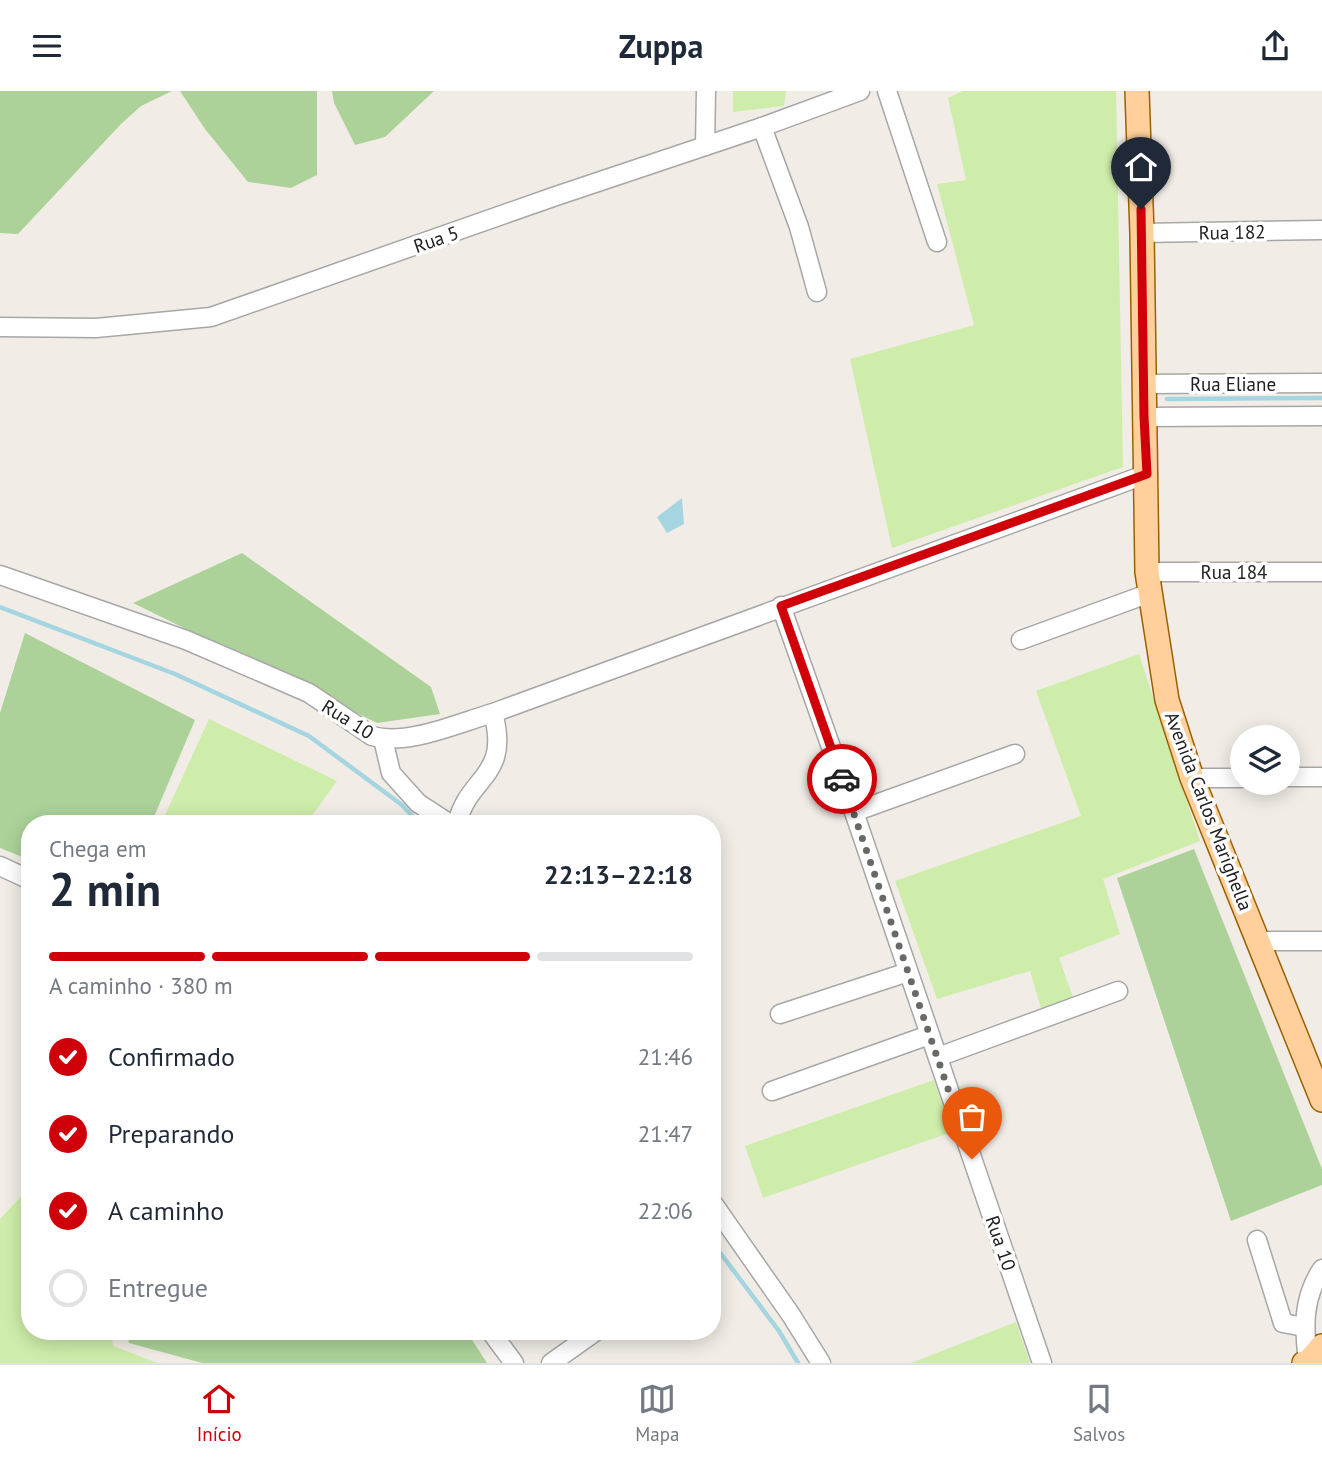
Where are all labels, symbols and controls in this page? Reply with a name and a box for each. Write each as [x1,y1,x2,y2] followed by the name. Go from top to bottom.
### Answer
[619,25,703,67] text: Zuppa
[28,27,66,65] icon: menu
[1256,27,1294,65] icon: share
[1111,137,1171,209] pin
[1122,148,1160,186] icon: home
[1198,219,1266,245] street label: Rua 182
[410,220,462,258] street label: Rua 5
[1190,372,1276,396] street label: Rua Eliane
[1201,560,1267,584] street label: Rua 184
[318,694,378,744] street label: Rua 10
[1160,708,1258,914] street label: Avenida Carlos Marighella
[1230,725,1300,795] map controls
[1230,725,1300,795] button: layers
[807,744,877,814] courier
[823,760,861,798] icon: car
[49,834,146,863] text: Chega em
[544,858,693,891] text: 22:13–22:18
[49,859,161,919] text: 2 min
[49,971,233,1000] text: A caminho · 380 m
[49,1038,87,1076] icon: check
[108,1040,235,1073] text: Confirmado
[638,1042,693,1071] text: 21:46
[942,1087,1002,1159] pin
[953,1098,991,1136] icon: bag
[49,1115,87,1153] icon: check
[108,1117,235,1150] text: Preparando
[638,1119,693,1148] text: 21:47
[49,1192,87,1230] icon: check
[108,1194,224,1227] text: A caminho
[638,1196,693,1225] text: 22:06
[980,1212,1022,1274] street label: Rua 10
[108,1271,208,1304] text: Entregue
[197,1380,242,1446] tab: Início
[635,1380,679,1446] tab: Mapa
[1073,1380,1125,1446] tab: Salvos

